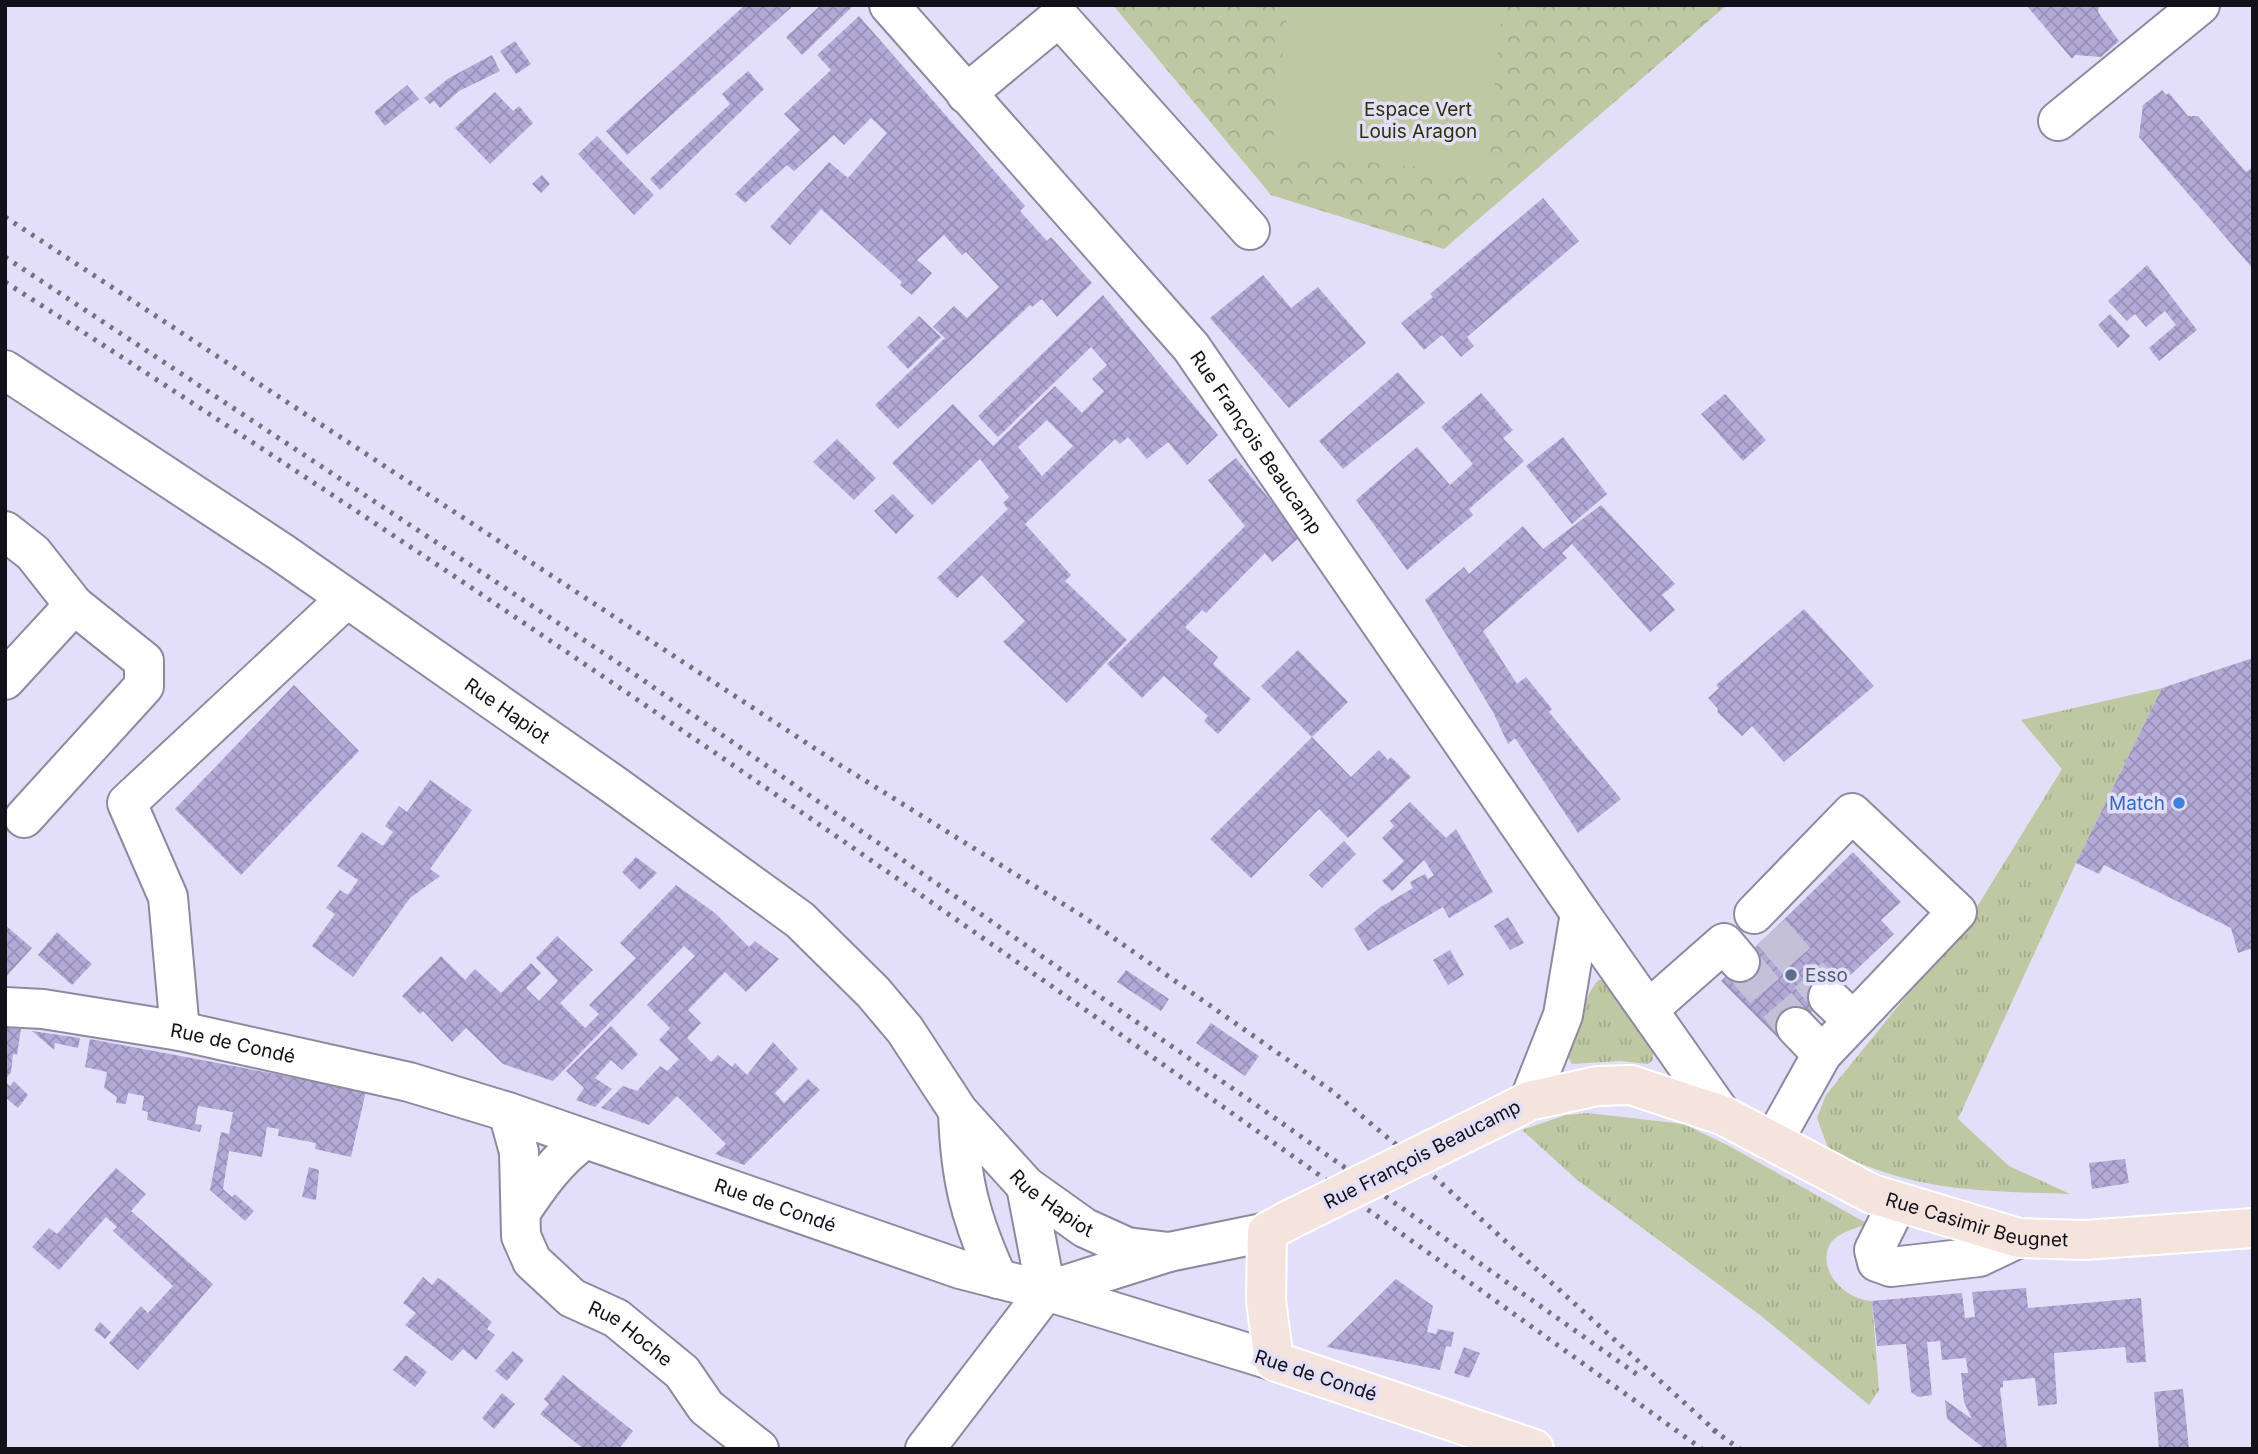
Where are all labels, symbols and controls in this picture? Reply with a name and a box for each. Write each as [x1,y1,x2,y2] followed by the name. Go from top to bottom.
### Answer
[1359,98,1477,143] park label: Espace Vert Louis Aragon
[1185,347,1327,539] street label: Rue François Beaucamp
[460,673,554,749] street label: Rue Hapiot
[2109,792,2165,815] place label: Match
[2171,795,2187,811] marker: Match
[1805,964,1848,987] place label: Esso
[1783,967,1799,983] marker: Esso
[169,1019,297,1068] street label: Rue de Condé
[1320,1095,1524,1214] street label: Rue François Beaucamp
[1005,1165,1097,1242] street label: Rue Hapiot
[711,1174,839,1237] street label: Rue de Condé
[1883,1188,2069,1251] street label: Rue Casimir Beugnet
[585,1296,677,1371] street label: Rue Hoche
[1252,1345,1380,1406] street label: Rue de Condé

